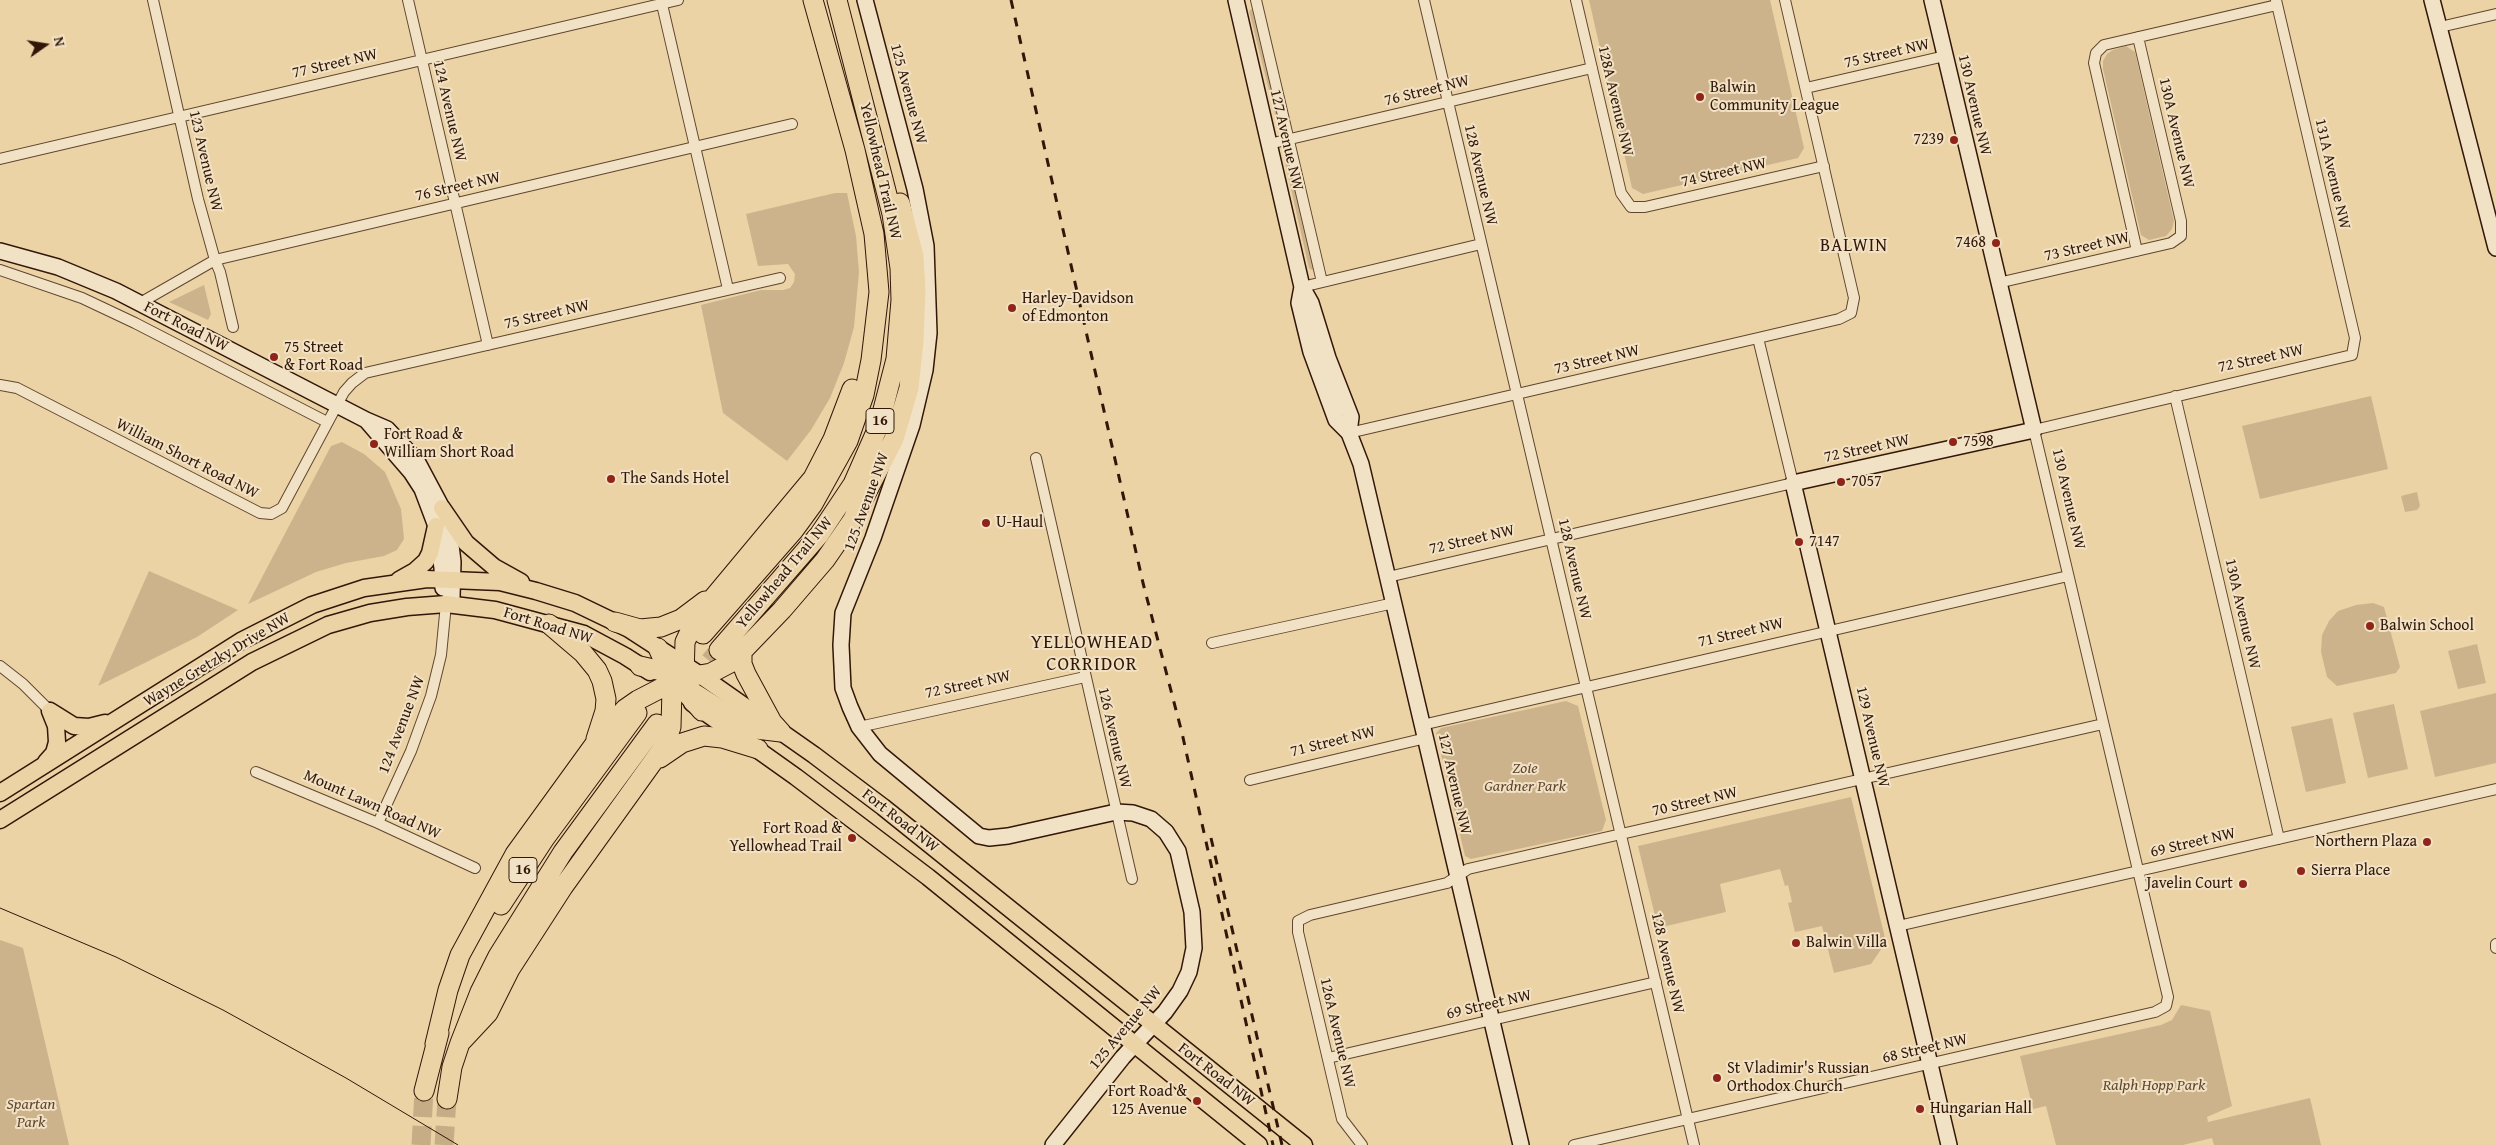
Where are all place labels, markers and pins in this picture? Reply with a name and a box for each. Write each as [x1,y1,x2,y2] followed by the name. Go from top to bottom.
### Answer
[1710,78,1839,116] place label: Balwin Community League
[1694,91,1706,103] marker: Balwin Community League
[1913,130,1944,150] place label: 7239
[1948,134,1960,146] marker: 7239
[1955,233,1986,253] place label: 7468
[1990,237,2002,249] marker: 7468
[1022,289,1134,327] place label: Harley-Davidson of Edmonton
[1006,302,1018,314] marker: Harley-Davidson of Edmonton
[284,338,363,376] place label: 75 Street & Fort Road
[268,351,280,363] marker: 75 Street & Fort Road
[384,425,514,463] place label: Fort Road & William Short Road
[1963,432,1994,452] place label: 7598
[1947,436,1959,448] marker: 7598
[368,438,380,450] marker: Fort Road & William Short Road
[621,469,729,489] place label: The Sands Hotel
[1851,472,1882,492] place label: 7057
[605,473,617,485] marker: The Sands Hotel
[1835,476,1847,488] marker: 7057
[996,513,1043,533] place label: U-Haul
[980,517,992,529] marker: U-Haul
[1809,532,1840,552] place label: 7147
[1793,536,1805,548] marker: 7147
[2380,616,2474,636] place label: Balwin School
[2364,620,2376,632] marker: Balwin School
[729,819,842,857] place label: Fort Road & Yellowhead Trail
[846,832,858,844] marker: Fort Road & Yellowhead Trail
[2315,832,2417,852] place label: Northern Plaza
[2421,836,2433,848] marker: Northern Plaza
[2311,861,2390,881] place label: Sierra Place
[2295,865,2307,877] marker: Sierra Place
[2146,874,2233,894] place label: Javelin Court
[2237,878,2249,890] marker: Javelin Court
[1806,933,1887,953] place label: Balwin Villa
[1790,937,1802,949] marker: Balwin Villa
[1727,1059,1869,1097] place label: St Vladimir's Russian Orthodox Church
[1711,1072,1723,1084] marker: St Vladimir's Russian Orthodox Church
[1108,1082,1187,1120] place label: Fort Road & 125 Avenue
[1191,1095,1203,1107] marker: Fort Road & 125 Avenue
[1930,1099,2032,1119] place label: Hungarian Hall
[1914,1103,1926,1115] marker: Hungarian Hall

